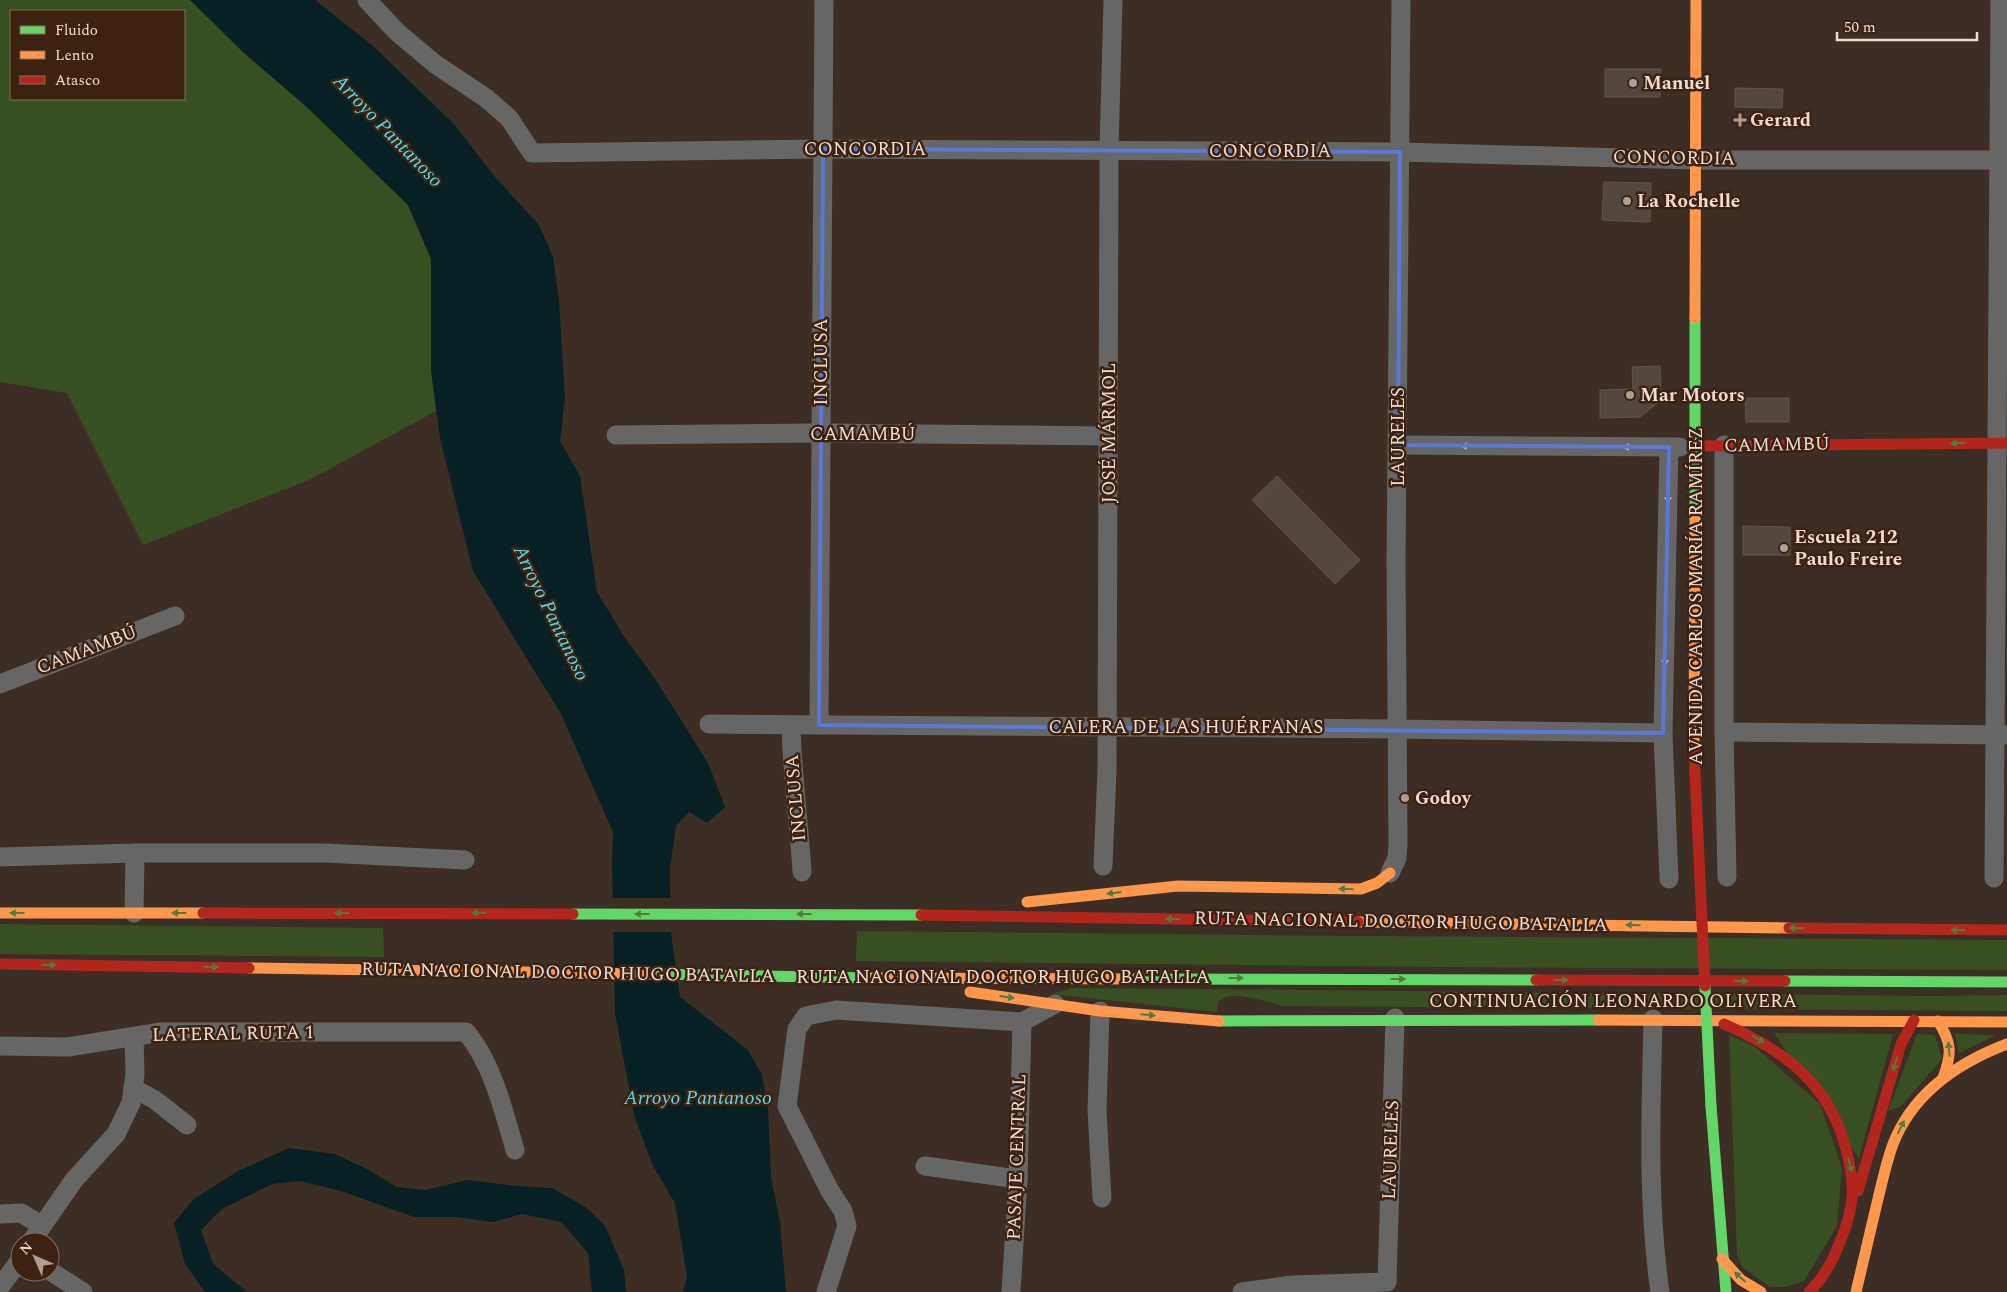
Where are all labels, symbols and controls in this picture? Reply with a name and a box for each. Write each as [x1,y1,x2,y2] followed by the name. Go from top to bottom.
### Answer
[10,10,185,100] legend
[1837,10,1977,42] scale bar
[1844,16,1876,39] text: 50 m
[55,19,98,42] text: Fluido
[55,44,94,67] text: Lento
[325,67,450,195] water label: Arroyo Pantanoso
[55,69,100,92] text: Atasco
[1643,69,1710,98] place label: Manuel
[1627,77,1639,89] marker: Manuel
[1750,106,1811,135] place label: Gerard
[1734,114,1746,126] marker: Gerard
[804,135,926,164] street label: CONCORDIA
[1209,137,1331,166] street label: CONCORDIA
[1613,142,1735,174] street label: CONCORDIA
[1637,187,1740,216] place label: La Rochelle
[1621,195,1633,207] marker: La Rochelle
[807,318,836,406] street label: INCLUSA
[1095,363,1124,503] street label: JOSÉ MÁRMOL
[1640,381,1745,410] place label: Mar Motors
[1384,387,1413,487] street label: LAURELES
[1624,389,1636,401] marker: Mar Motors
[810,420,916,449] street label: CAMAMBÚ
[1682,427,1711,765] street label: AVENIDA CARLOS MARÍA RAMÍREZ
[1724,430,1830,460] street label: CAMAMBÚ
[1950,439,1966,447] one-way arrow
[1459,442,1475,450] one-way arrow
[1622,443,1638,451] one-way arrow
[1664,488,1672,504] one-way arrow
[1794,523,1902,574] place label: Escuela 212 Paulo Freire
[505,539,597,686] water label: Arroyo Pantanoso
[1778,542,1790,554] marker: Escuela 212 Paulo Freire
[32,617,142,683] street label: CAMAMBÚ
[1661,651,1669,667] one-way arrow
[1049,713,1323,742] street label: CALERA DE LAS HUÉRFANAS
[778,753,814,843] street label: INCLUSA
[1415,784,1472,813] place label: Godoy
[1399,792,1411,804] marker: Godoy
[1337,885,1353,893] one-way arrow
[1105,889,1121,897] one-way arrow
[1194,904,1608,940] street label: RUTA NACIONAL DOCTOR HUGO BATALLA
[8,909,24,917] one-way arrow
[171,909,187,917] one-way arrow
[333,909,349,917] one-way arrow
[471,909,487,917] one-way arrow
[633,910,649,918] one-way arrow
[796,910,812,918] one-way arrow
[1165,915,1181,923] one-way arrow
[1625,921,1641,929] one-way arrow
[1788,924,1804,932] one-way arrow
[1950,926,1966,934] one-way arrow
[361,955,775,991] street label: RUTA NACIONAL DOCTOR HUGO BATALLA
[41,961,57,969] one-way arrow
[796,963,1210,992] street label: RUTA NACIONAL DOCTOR HUGO BATALLA
[203,964,219,972] one-way arrow
[1228,974,1244,982] one-way arrow
[1391,975,1407,983] one-way arrow
[1553,976,1569,984] one-way arrow
[1733,977,1749,985] one-way arrow
[1429,987,1797,1016] street label: CONTINUACIÓN LEONARDO OLIVERA
[999,994,1015,1002] one-way arrow
[1141,1011,1157,1019] one-way arrow
[152,1018,314,1050] street label: LATERAL RUTA 1
[1751,1035,1764,1044] one-way arrow
[1945,1040,1953,1056] one-way arrow
[1890,1057,1898,1072] one-way arrow
[1000,1073,1034,1241] street label: PASAJE CENTRAL
[623,1083,772,1113] water label: Arroyo Pantanoso
[1375,1100,1407,1200] street label: LAURELES
[1897,1120,1905,1134] one-way arrow
[1847,1158,1855,1173] one-way arrow
[10,1232,60,1282] north arrow
[15,1237,38,1260] text: N
[1735,1271,1747,1283] one-way arrow

